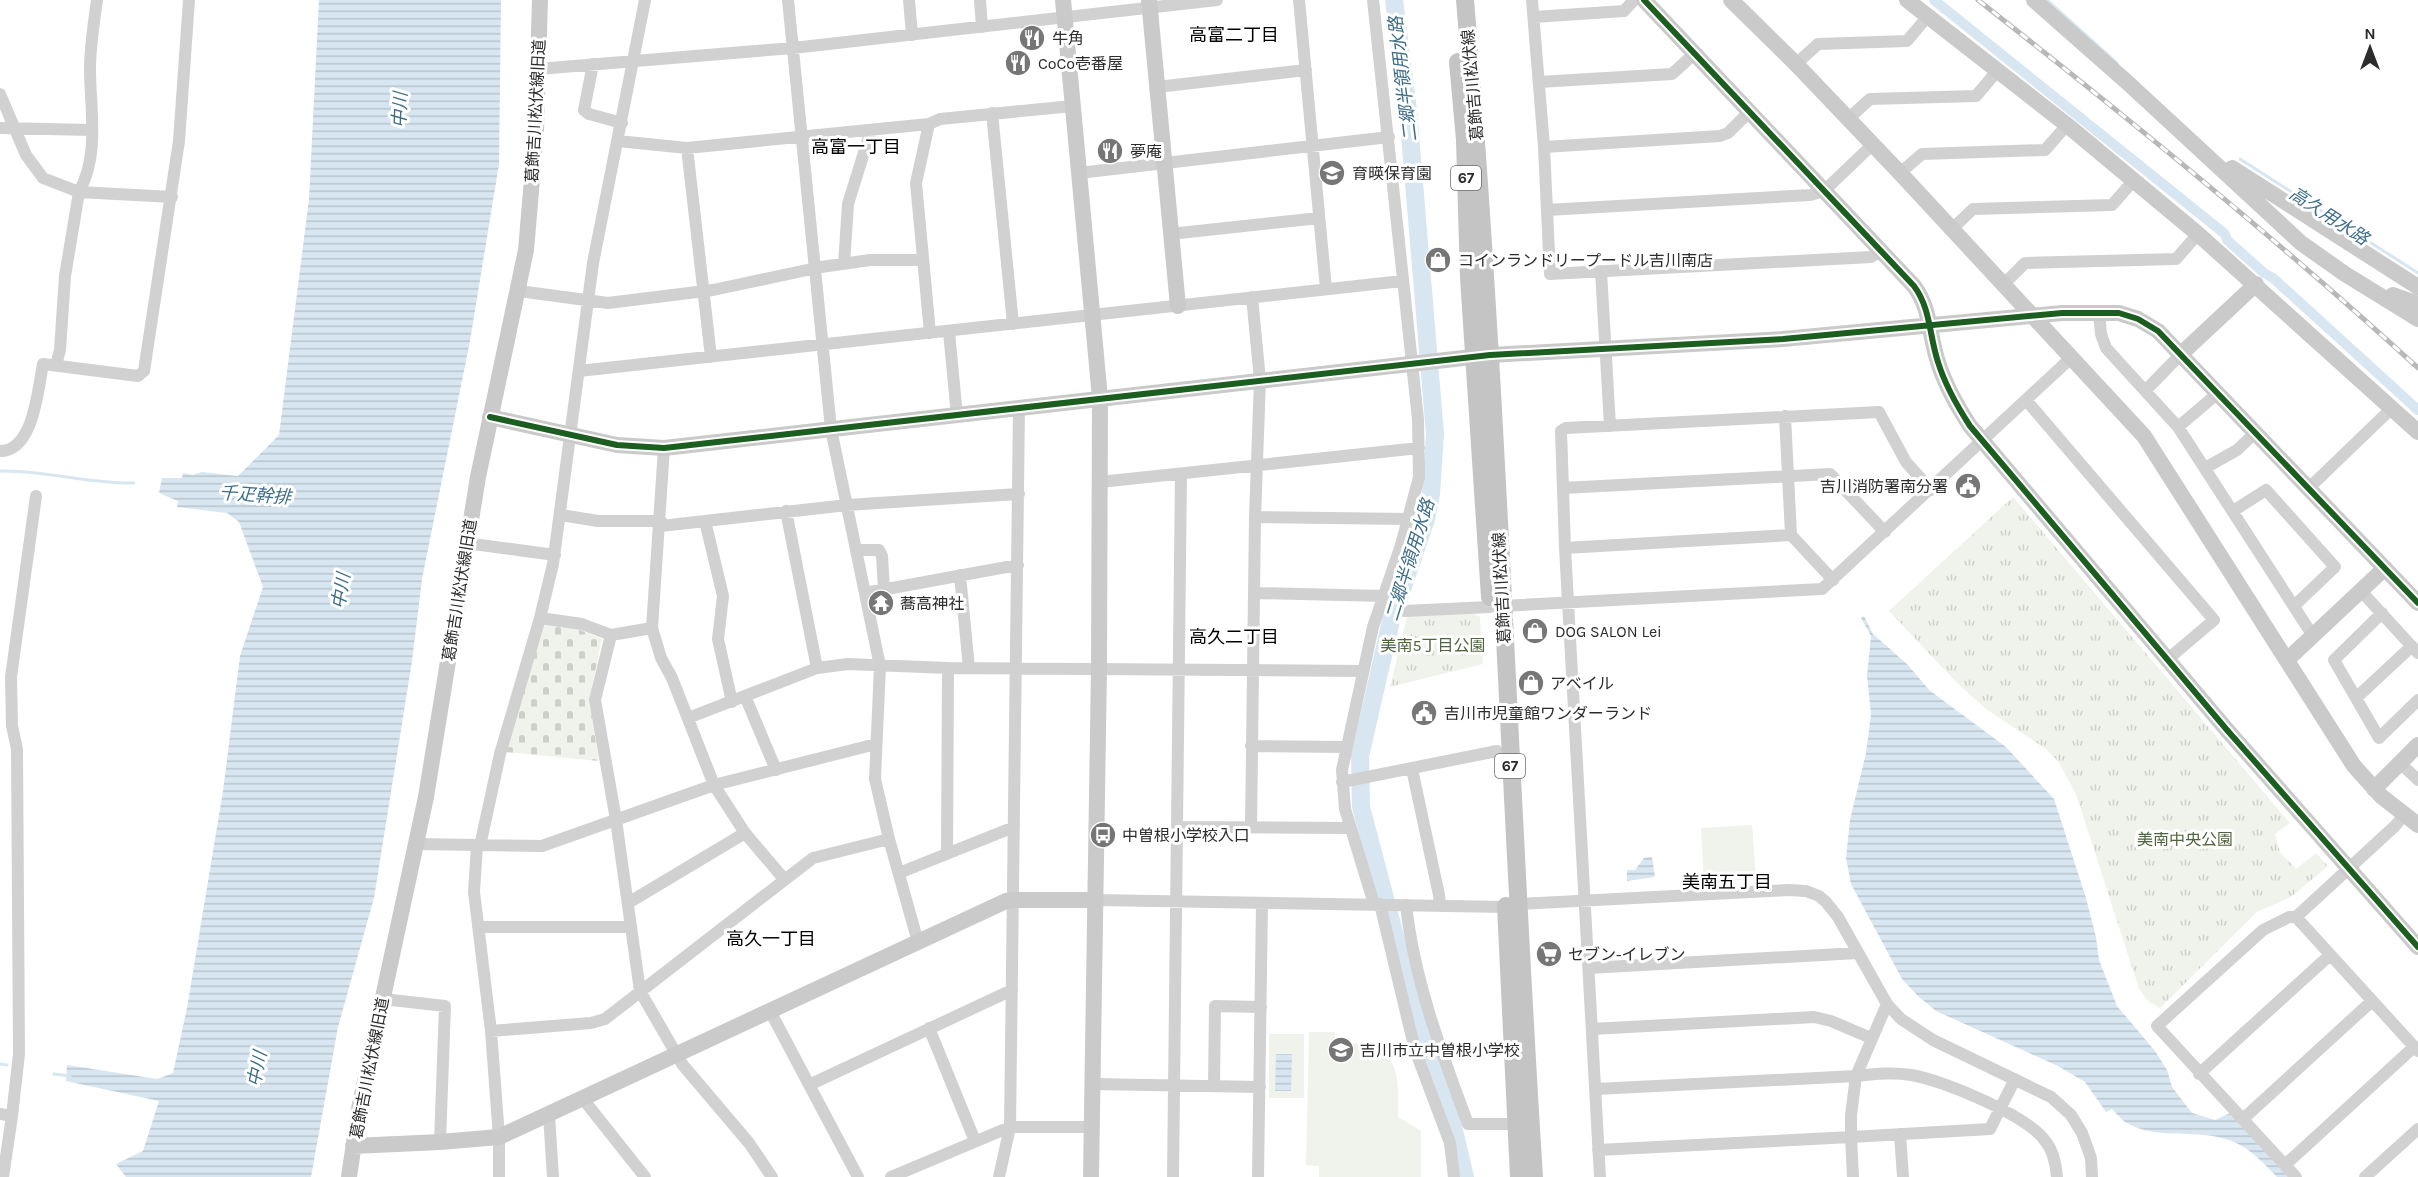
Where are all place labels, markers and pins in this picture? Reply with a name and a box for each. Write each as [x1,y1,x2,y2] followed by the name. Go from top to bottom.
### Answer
[1017,23,1047,53] restaurant icon: 牛角
[1052,29,1084,48] place label: 牛角
[1003,48,1033,78] restaurant icon: CoCo壱番屋
[1038,54,1123,73] place label: CoCo壱番屋
[1095,136,1125,166] restaurant icon: 夢庵
[1130,142,1162,161] place label: 夢庵
[1317,158,1347,188] school or university icon: 育暎保育園
[1352,164,1432,183] place label: 育暎保育園
[1423,245,1453,275] shop icon: コインランドリープードル吉川南店
[1458,251,1713,270] place label: コインランドリープードル吉川南店
[1953,471,1983,501] public building icon: 吉川消防署南分署
[1820,477,1948,496] place label: 吉川消防署南分署
[866,588,896,618] temple icon: 蕎高神社
[900,594,964,613] place label: 蕎高神社
[1520,616,1550,646] shop icon: DOG SALON Lei
[1555,622,1662,641] place label: DOG SALON Lei
[1516,668,1546,698] shop icon: アベイル
[1550,674,1614,693] place label: アベイル
[1409,698,1439,728] public building icon: 吉川市児童館ワンダーランド
[1444,704,1652,723] place label: 吉川市児童館ワンダーランド
[1088,820,1118,850] bus stop icon: 中曽根小学校入口
[1122,826,1250,845] place label: 中曽根小学校入口
[1534,939,1564,969] supermarket icon: セブン-イレブン
[1568,945,1686,964] place label: セブン-イレブン
[1326,1035,1356,1065] school or university icon: 吉川市立中曽根小学校
[1360,1041,1520,1060] place label: 吉川市立中曽根小学校

